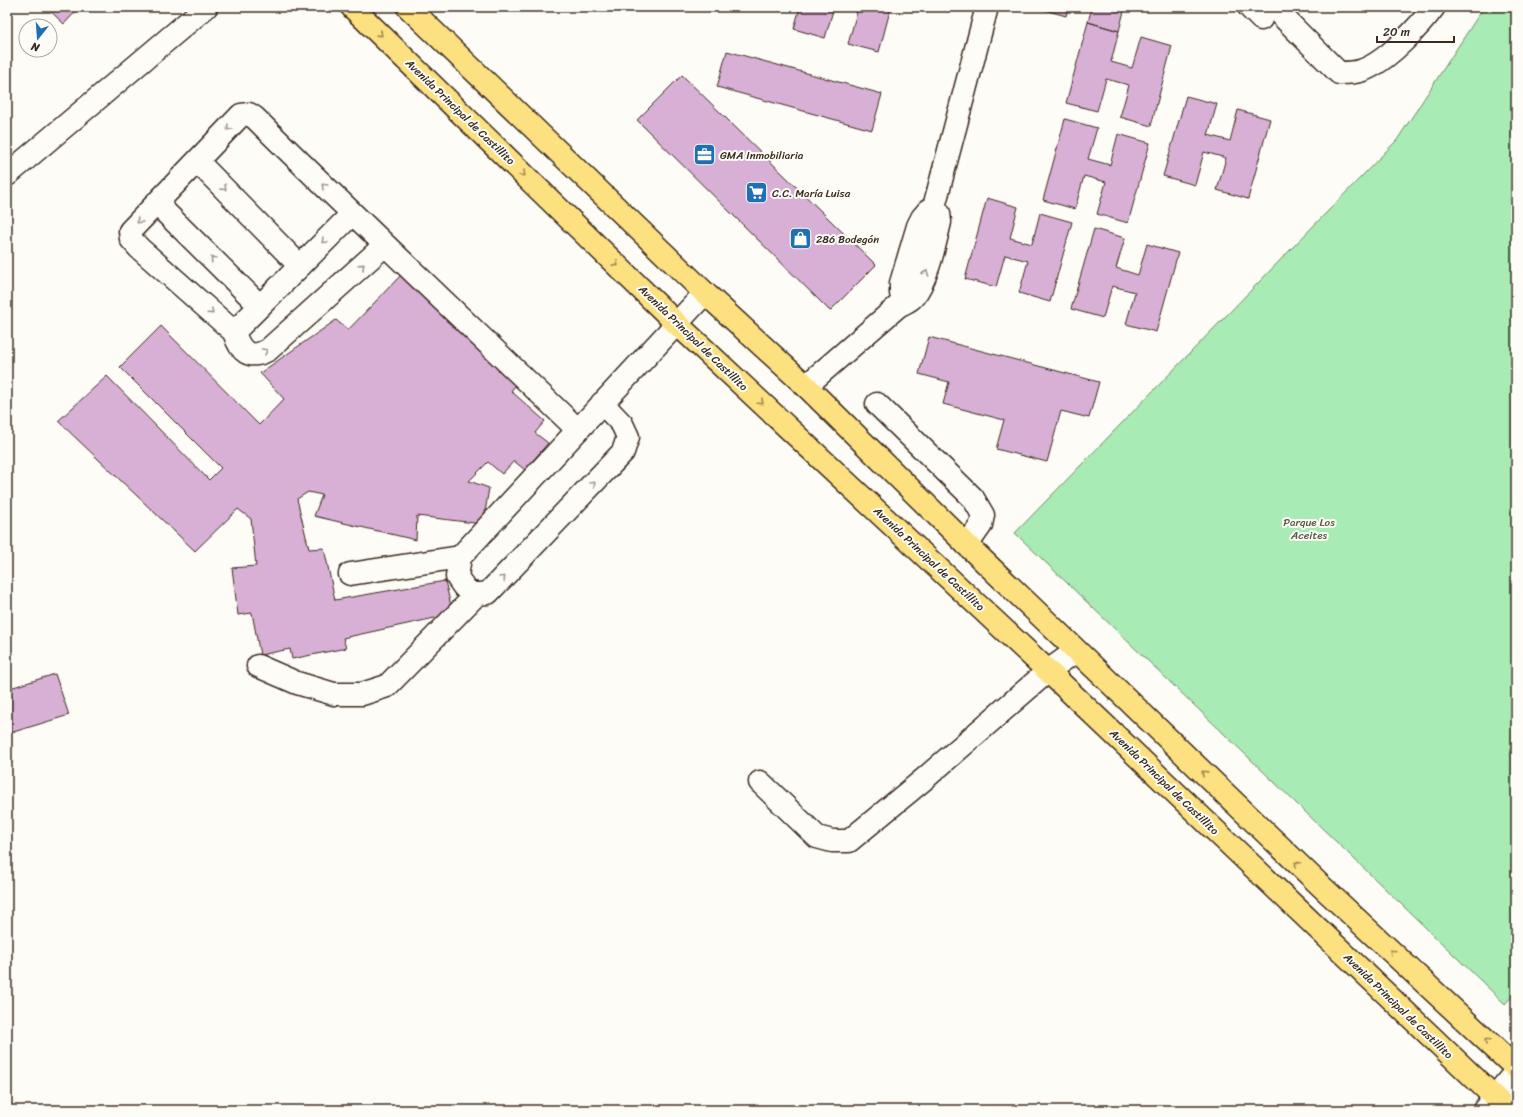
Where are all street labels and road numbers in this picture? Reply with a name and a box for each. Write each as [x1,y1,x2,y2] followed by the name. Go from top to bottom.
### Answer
[400,54,520,170] street label: Avenida Principal de Castillito
[633,280,753,396] street label: Avenida Principal de Castillito
[868,501,989,616] street label: Avenida Principal de Castillito
[1104,724,1224,840] street label: Avenida Principal de Castillito
[1338,948,1458,1064] street label: Avenida Principal de Castillito

